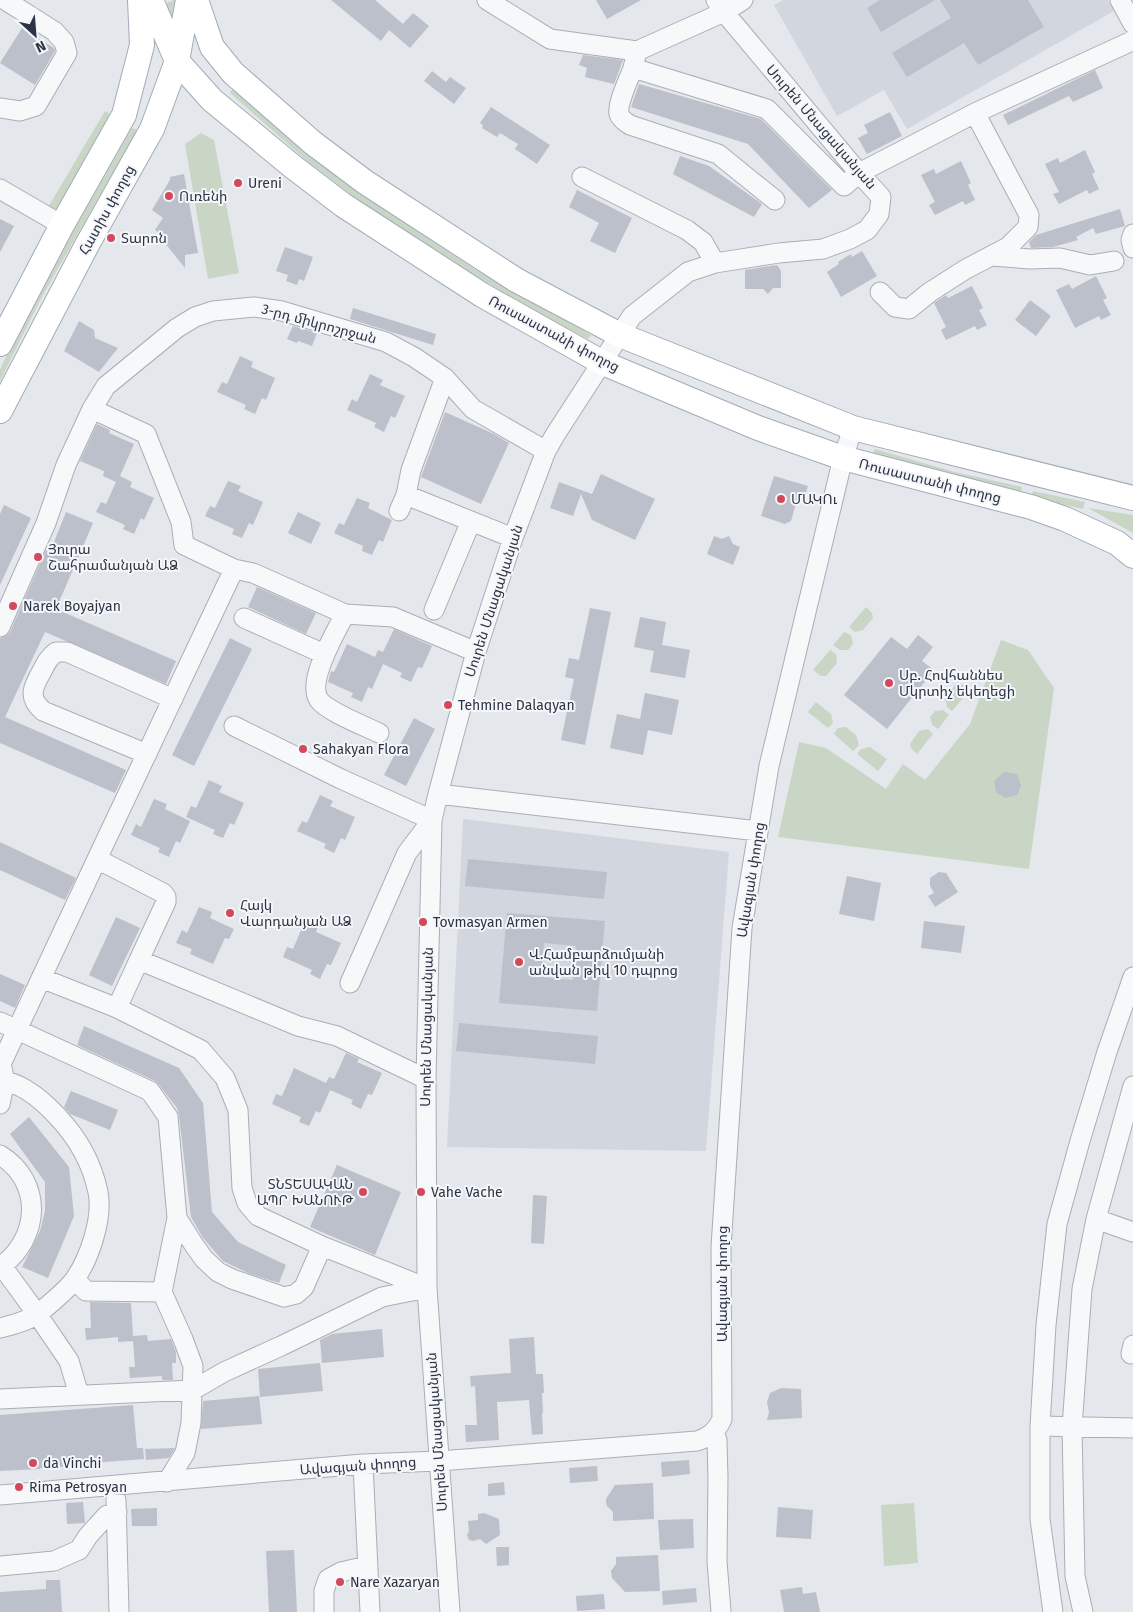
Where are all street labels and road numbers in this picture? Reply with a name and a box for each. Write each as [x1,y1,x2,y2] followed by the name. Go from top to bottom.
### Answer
[762,61,880,193] street label: Սուրեն Մնացականյան
[75,162,139,258] street label: Հատիս փողոց
[486,292,622,376] street label: Ռուսաստանի փողոց
[260,300,378,348] street label: 3-րդ միկրոշրջան
[857,455,1003,507] street label: Ռուսաստանի փողոց
[461,522,527,680] street label: Սուրեն Մնացականյան
[733,821,769,939] street label: Ավագյան փողոց
[417,947,437,1107] street label: Սուրեն Մնացականյան
[714,1226,731,1342] street label: Ավագյան փողոց
[423,1352,451,1512] street label: Սուրեն Մնացականյան
[299,1453,417,1479] street label: Ավագյան փողոց

